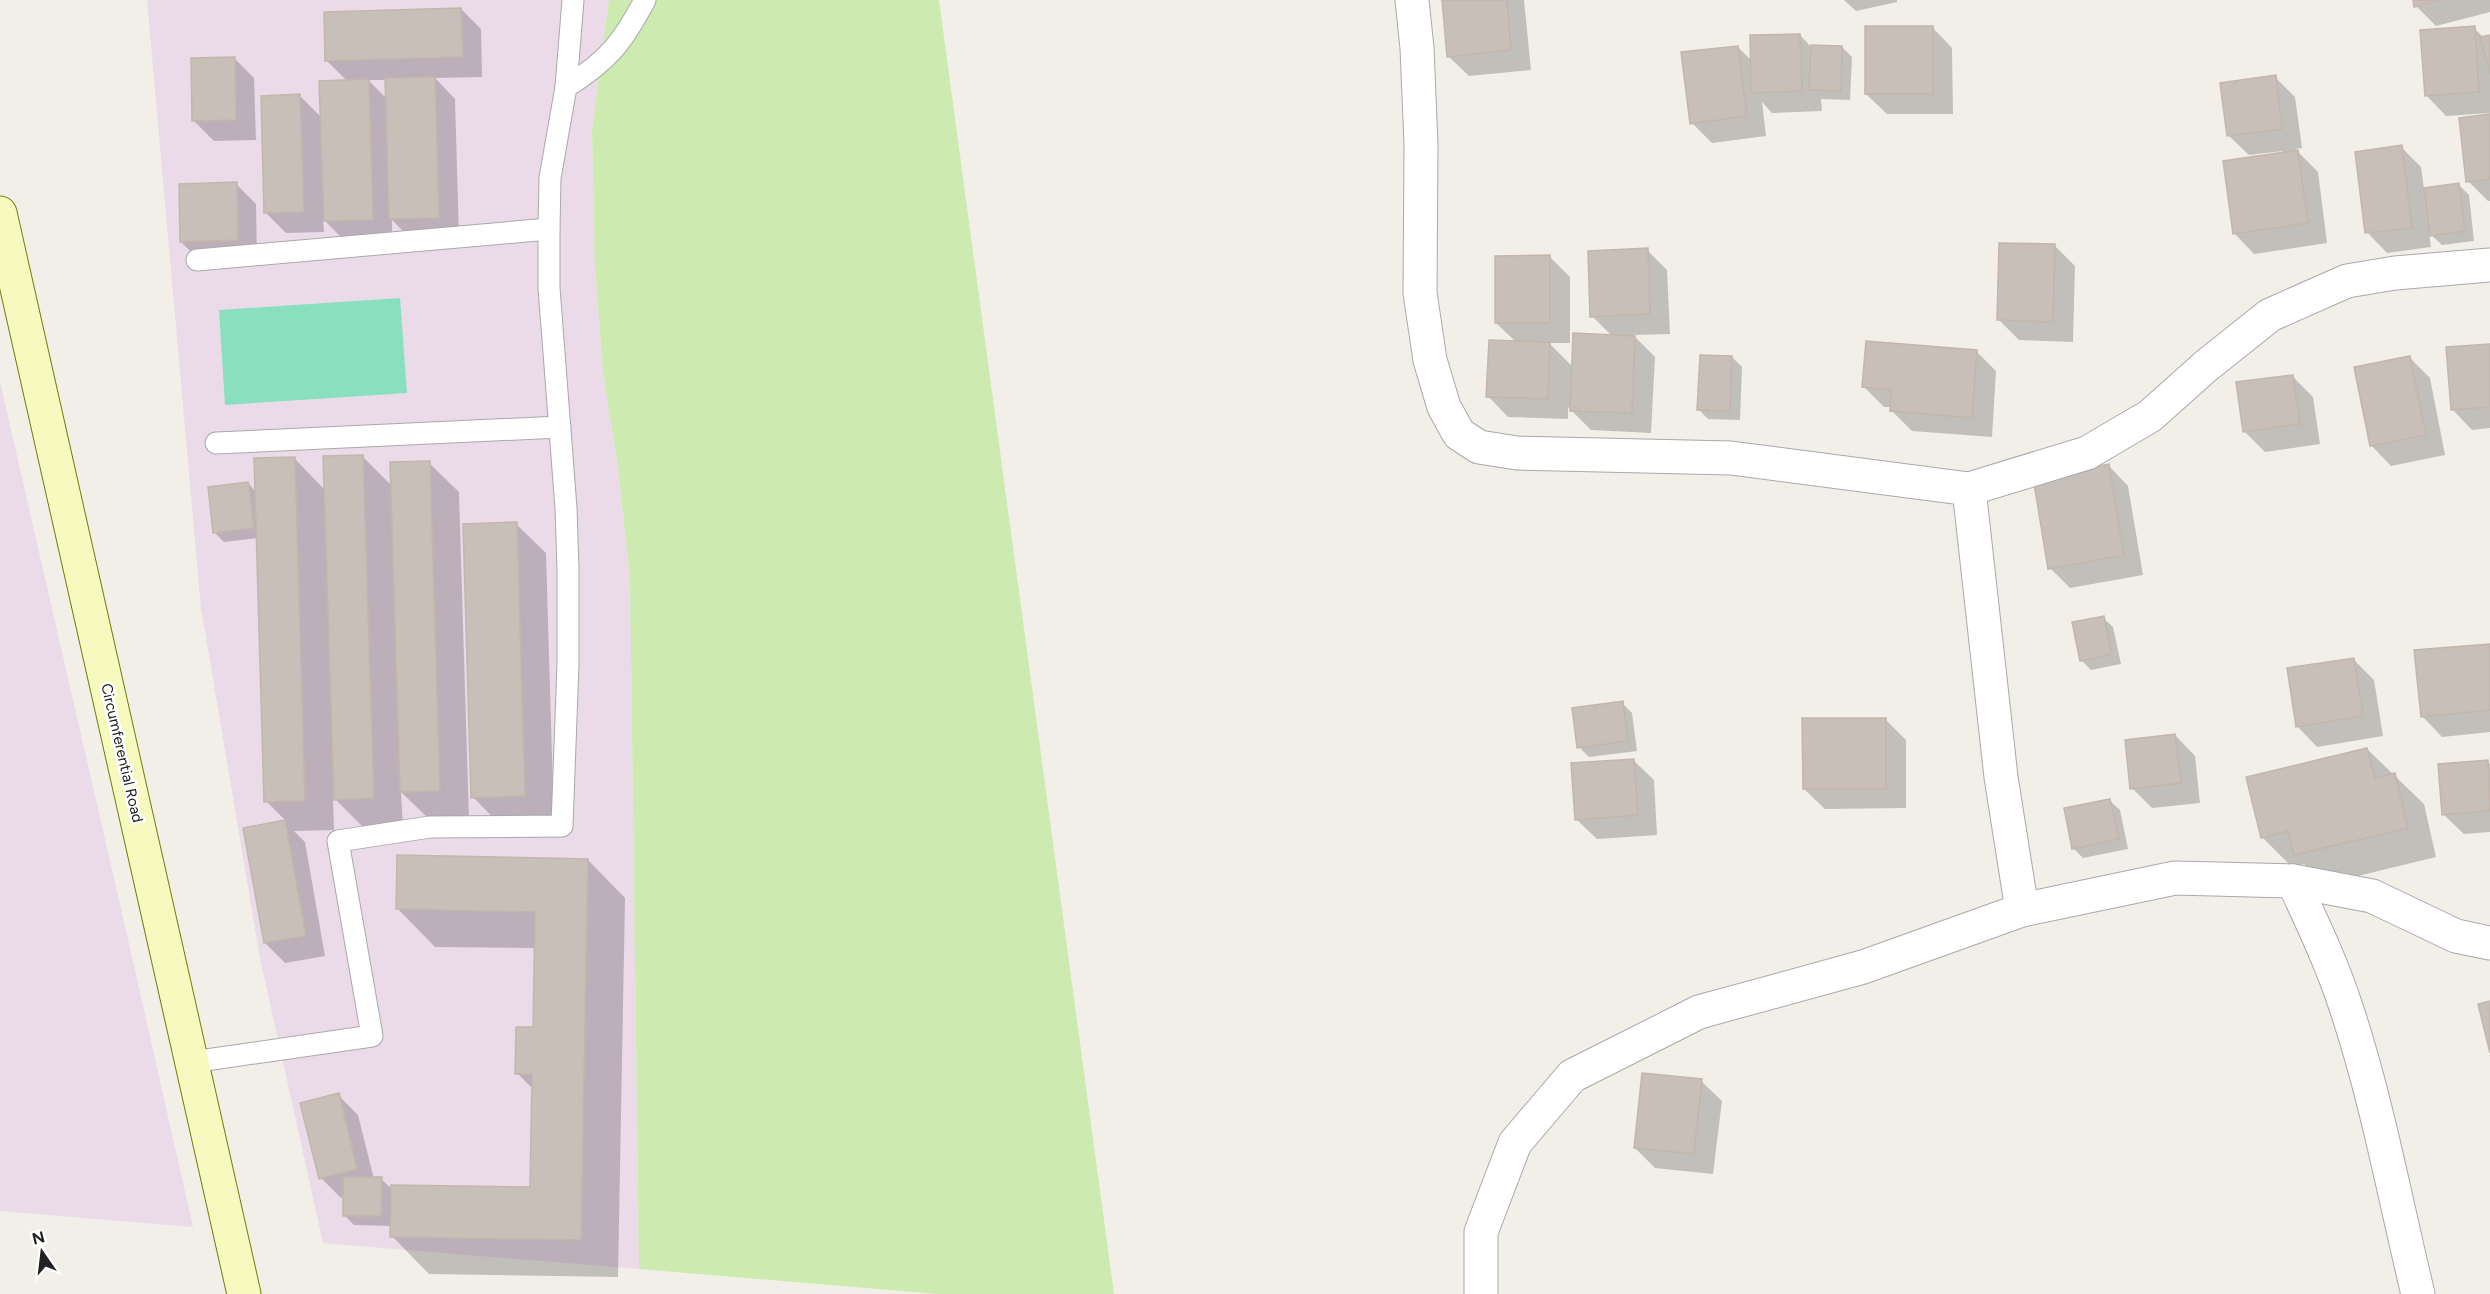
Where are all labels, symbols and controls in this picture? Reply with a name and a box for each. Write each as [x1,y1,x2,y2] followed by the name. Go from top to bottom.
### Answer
[97,682,147,824] street label: Circumferential Road
[12,1222,72,1282] north arrow
[30,1227,47,1249] text: N

